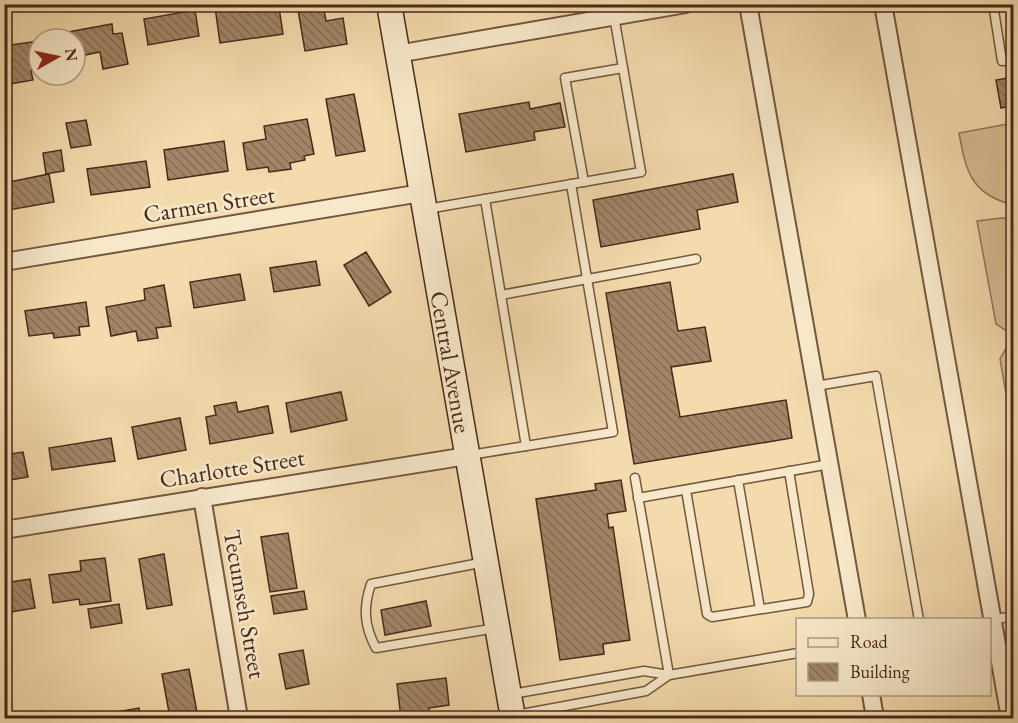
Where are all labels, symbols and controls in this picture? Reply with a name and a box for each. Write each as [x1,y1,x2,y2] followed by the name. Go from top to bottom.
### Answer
[27,27,87,87] north arrow
[60,47,83,63] text: N
[141,178,277,230] street label: Carmen Street
[423,289,479,435] street label: Central Avenue
[157,441,307,495] street label: Charlotte Street
[217,527,273,681] street label: Tecumseh Street
[796,618,991,696] legend
[850,630,889,653] text: Road
[850,660,910,683] text: Building

